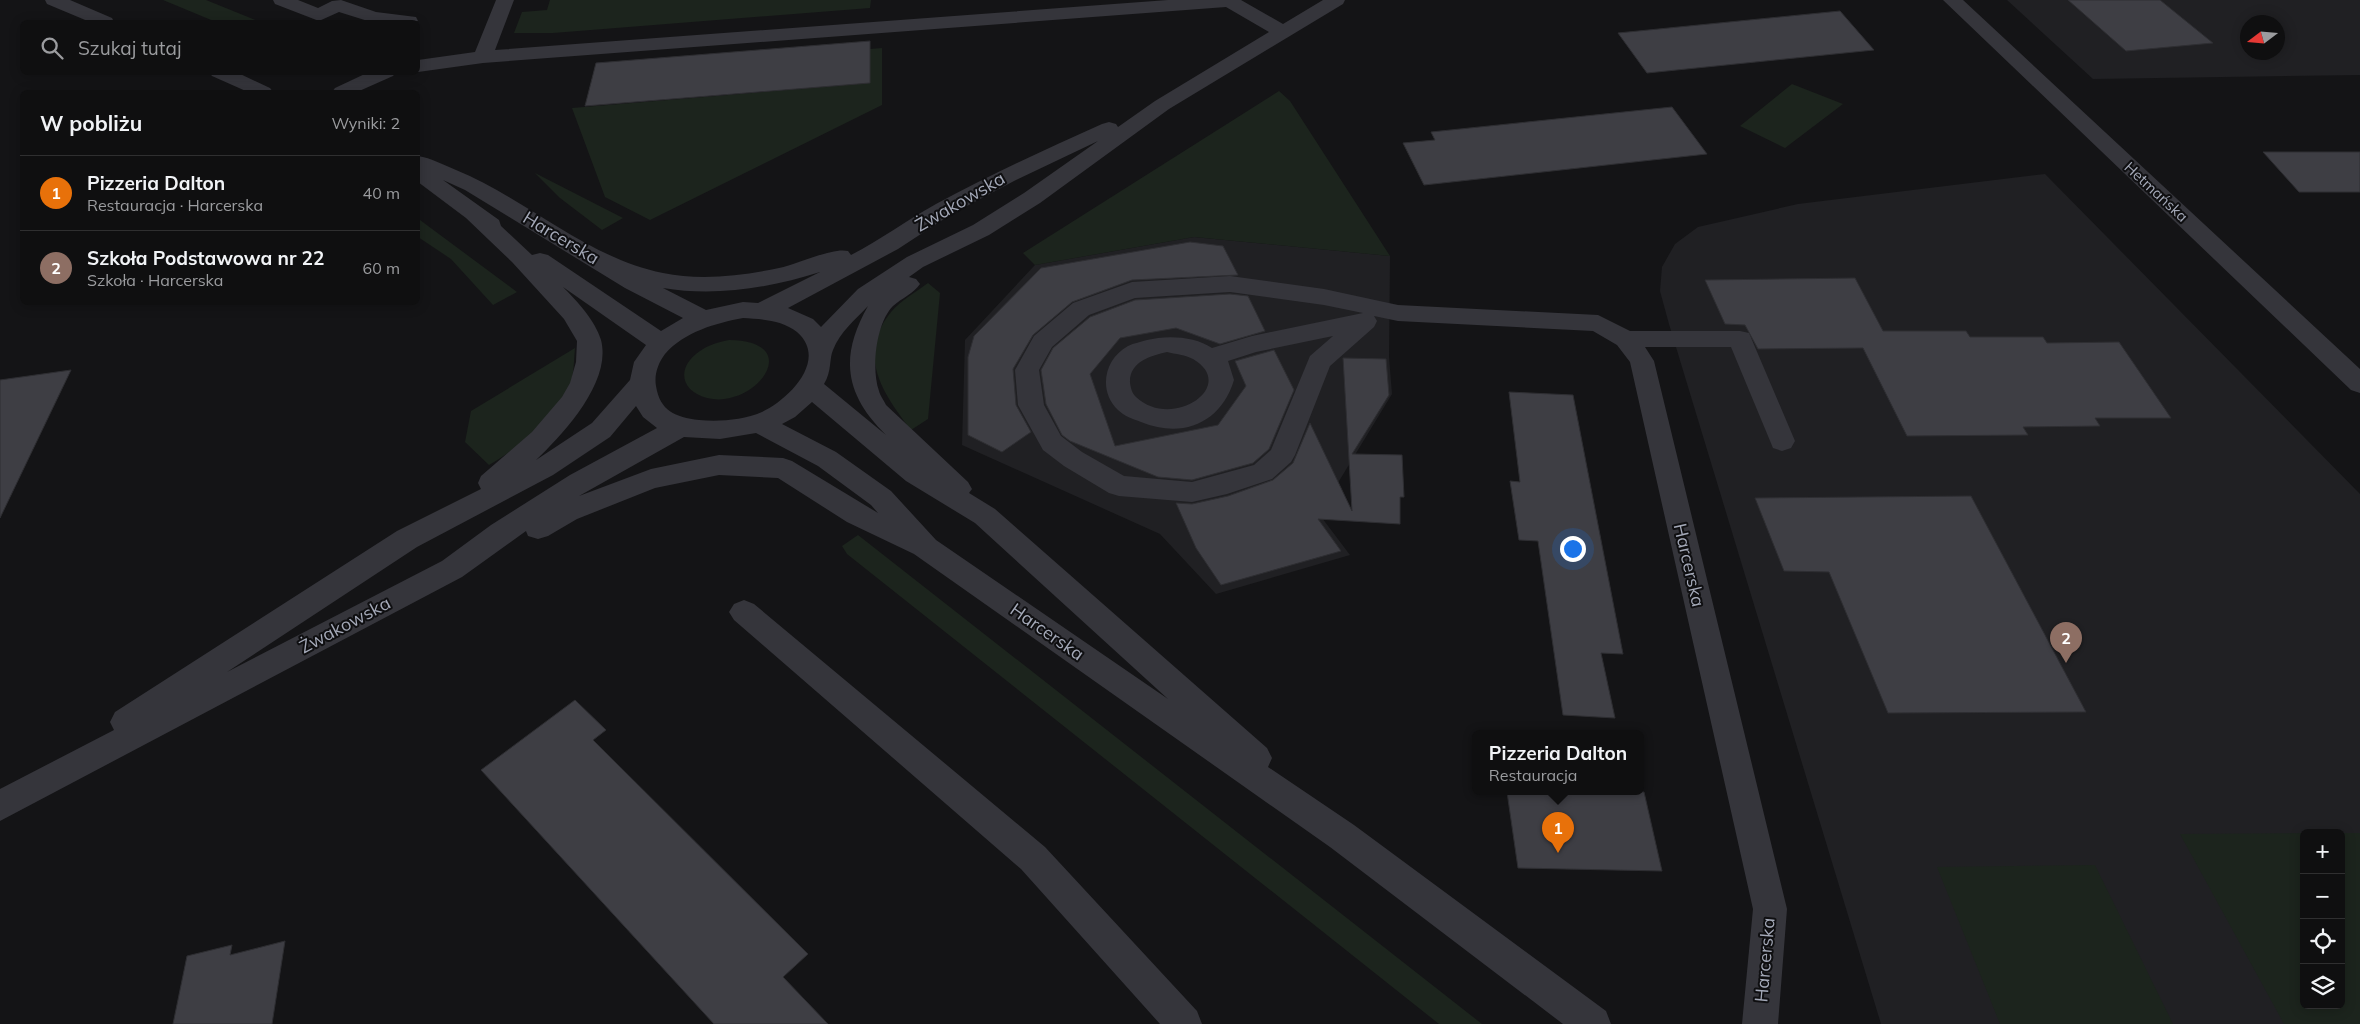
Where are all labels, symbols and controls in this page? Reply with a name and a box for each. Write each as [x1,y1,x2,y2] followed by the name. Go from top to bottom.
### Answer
[2240,15,2285,60] north arrow
[20,20,420,75] search box
[38,34,66,62] icon: search
[78,36,181,60] text: Szukaj tutaj
[40,110,142,136] text: W pobliżu
[331,113,400,133] text: Wyniki: 2
[2121,157,2192,226] street label: Hetmańska
[911,167,1009,237] street label: Żwakowska
[87,171,225,195] text: Pizzeria Dalton
[51,183,61,203] text: 1
[363,183,400,203] text: 40 m
[87,195,263,215] text: Restauracja · Harcerska
[519,206,604,269] street label: Harcerska
[87,246,324,270] text: Szkoła Podstawowa nr 22
[51,258,61,278] text: 2
[363,258,400,278] text: 60 m
[87,270,223,290] text: Szkoła · Harcerska
[1669,521,1710,609] street label: Harcerska
[1560,536,1586,562] your location
[295,591,394,658] street label: Żwakowska
[1006,598,1089,665] street label: Harcerska
[2050,622,2082,663] pin: 2
[1472,730,1644,795] popup
[1489,741,1627,765] text: Pizzeria Dalton
[1489,765,1577,785] text: Restauracja
[1542,812,1574,853] pin: 1
[2300,829,2345,1009] map controls
[2300,829,2345,874] button: +
[2300,874,2345,919] button: −
[1749,917,1780,1003] street label: Harcerska
[2300,919,2345,964] button: locate
[2300,964,2345,1009] button: layers

